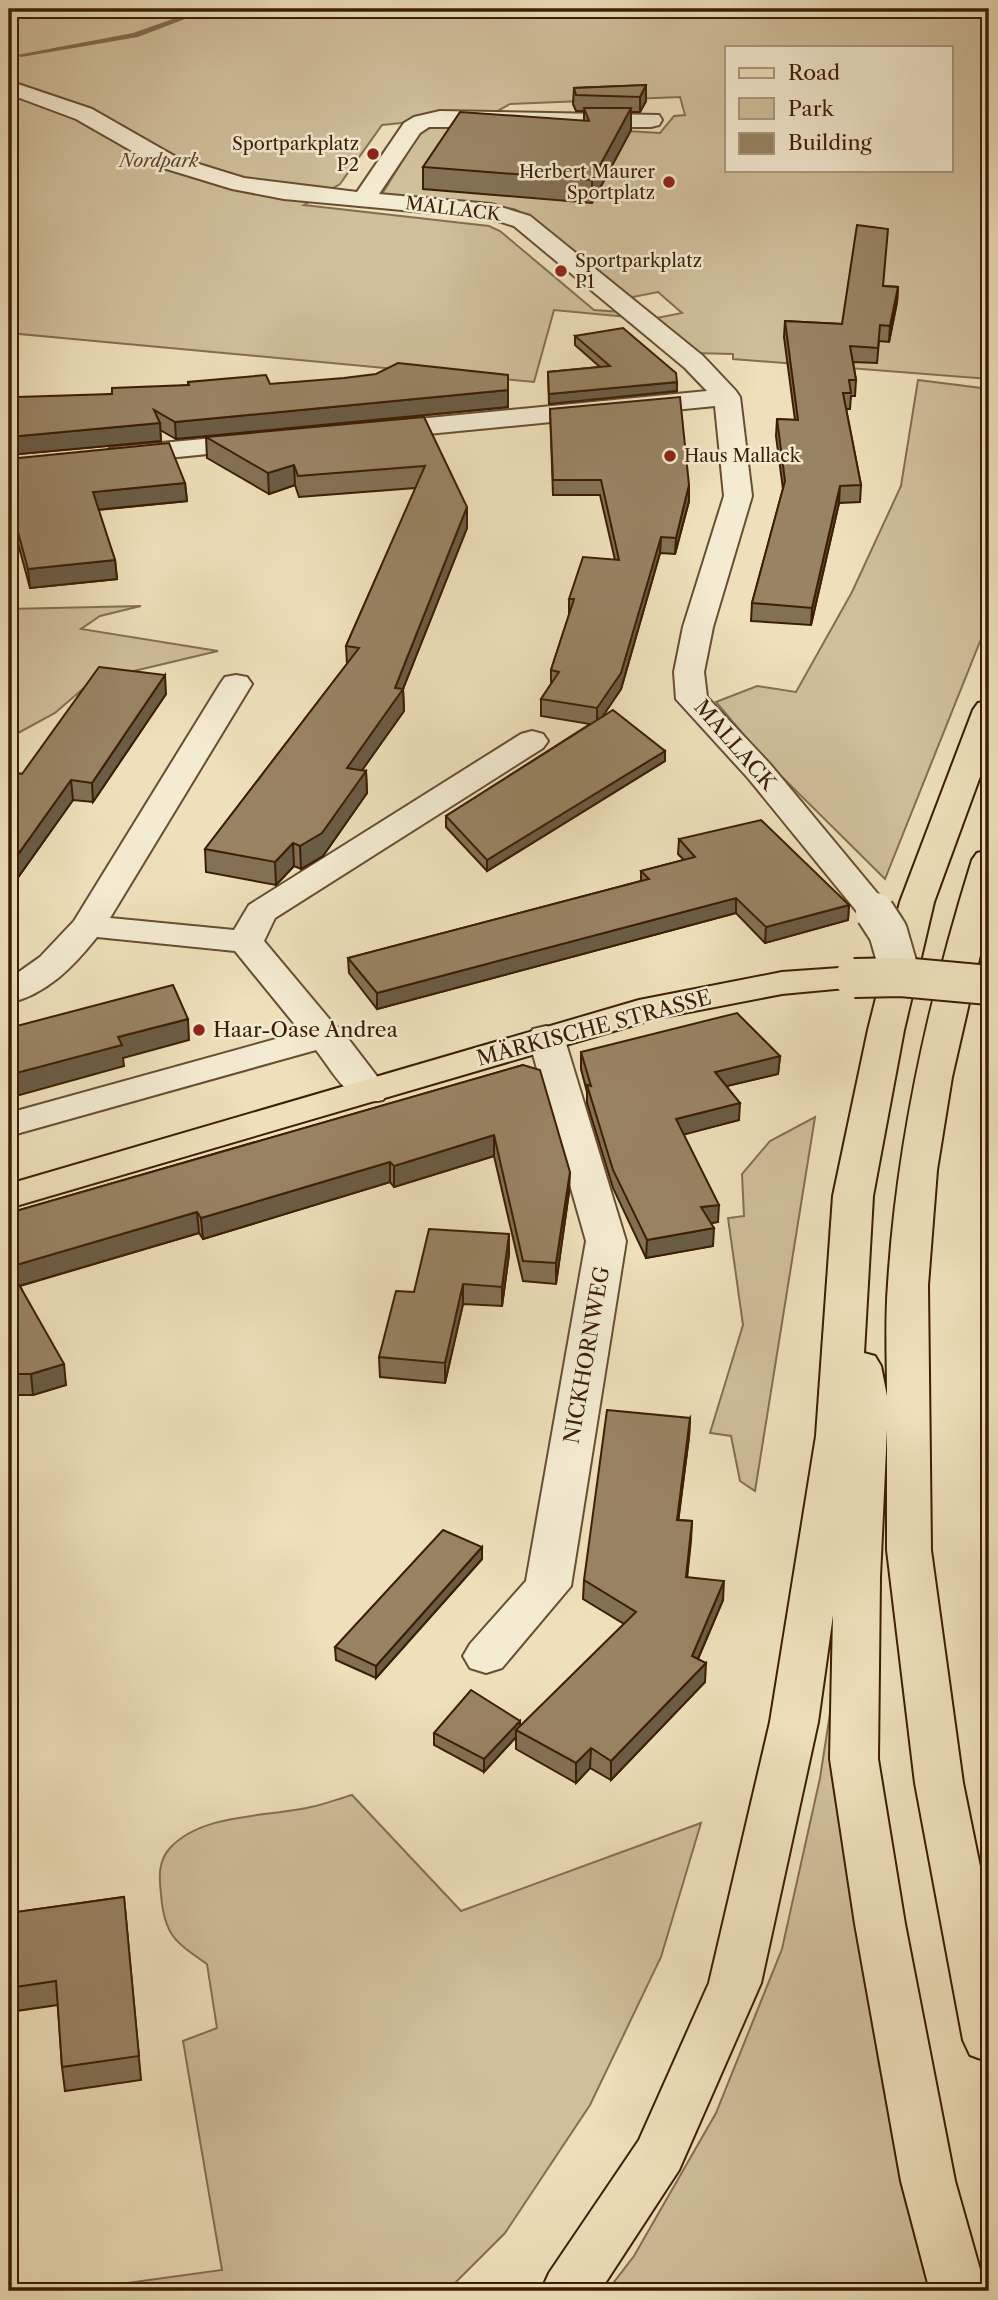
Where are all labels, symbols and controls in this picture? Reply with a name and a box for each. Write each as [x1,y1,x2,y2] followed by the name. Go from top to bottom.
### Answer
[725,46,953,172] legend
[788,60,840,85] text: Road
[788,96,834,121] text: Park
[788,130,873,155] text: Building
[232,133,359,176] place label: Sportparkplatz P2
[365,146,381,162] marker: Sportparkplatz P2
[117,150,199,172] park label: Nordpark
[519,161,655,204] place label: Herbert Maurer Sportplatz
[661,174,677,190] marker: Herbert Maurer Sportplatz
[404,192,503,226] street label: MALLACK
[575,250,702,293] place label: Sportparkplatz P1
[553,263,569,279] marker: Sportparkplatz P1
[684,445,802,467] place label: Haus Mallack
[662,448,678,464] marker: Haus Mallack
[689,694,782,796] street label: MALLACK
[474,984,714,1071] street label: MÄRKISCHE STRASSE
[213,1017,399,1042] place label: Haar-Oase Andrea
[191,1022,207,1038] marker: Haar-Oase Andrea
[559,1264,614,1446] street label: NICKHORNWEG

